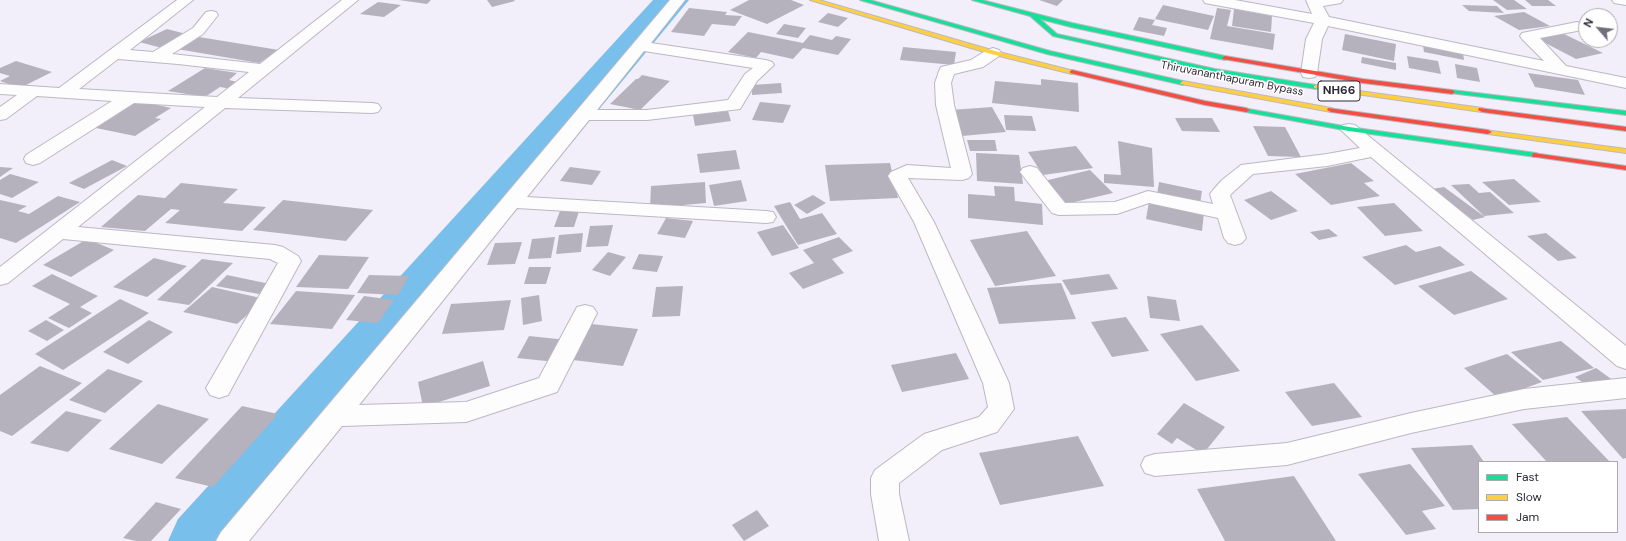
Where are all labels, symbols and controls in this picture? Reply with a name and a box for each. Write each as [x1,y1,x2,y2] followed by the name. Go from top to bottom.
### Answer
[1578,8,1618,48] north arrow
[1580,16,1596,30] text: N
[1160,59,1304,99] street label: Thiruvananthapuram Bypass
[1318,81,1360,101] road number: NH66
[1478,461,1618,533] legend
[1516,469,1539,485] text: Fast
[1516,489,1542,505] text: Slow
[1516,509,1539,525] text: Jam

